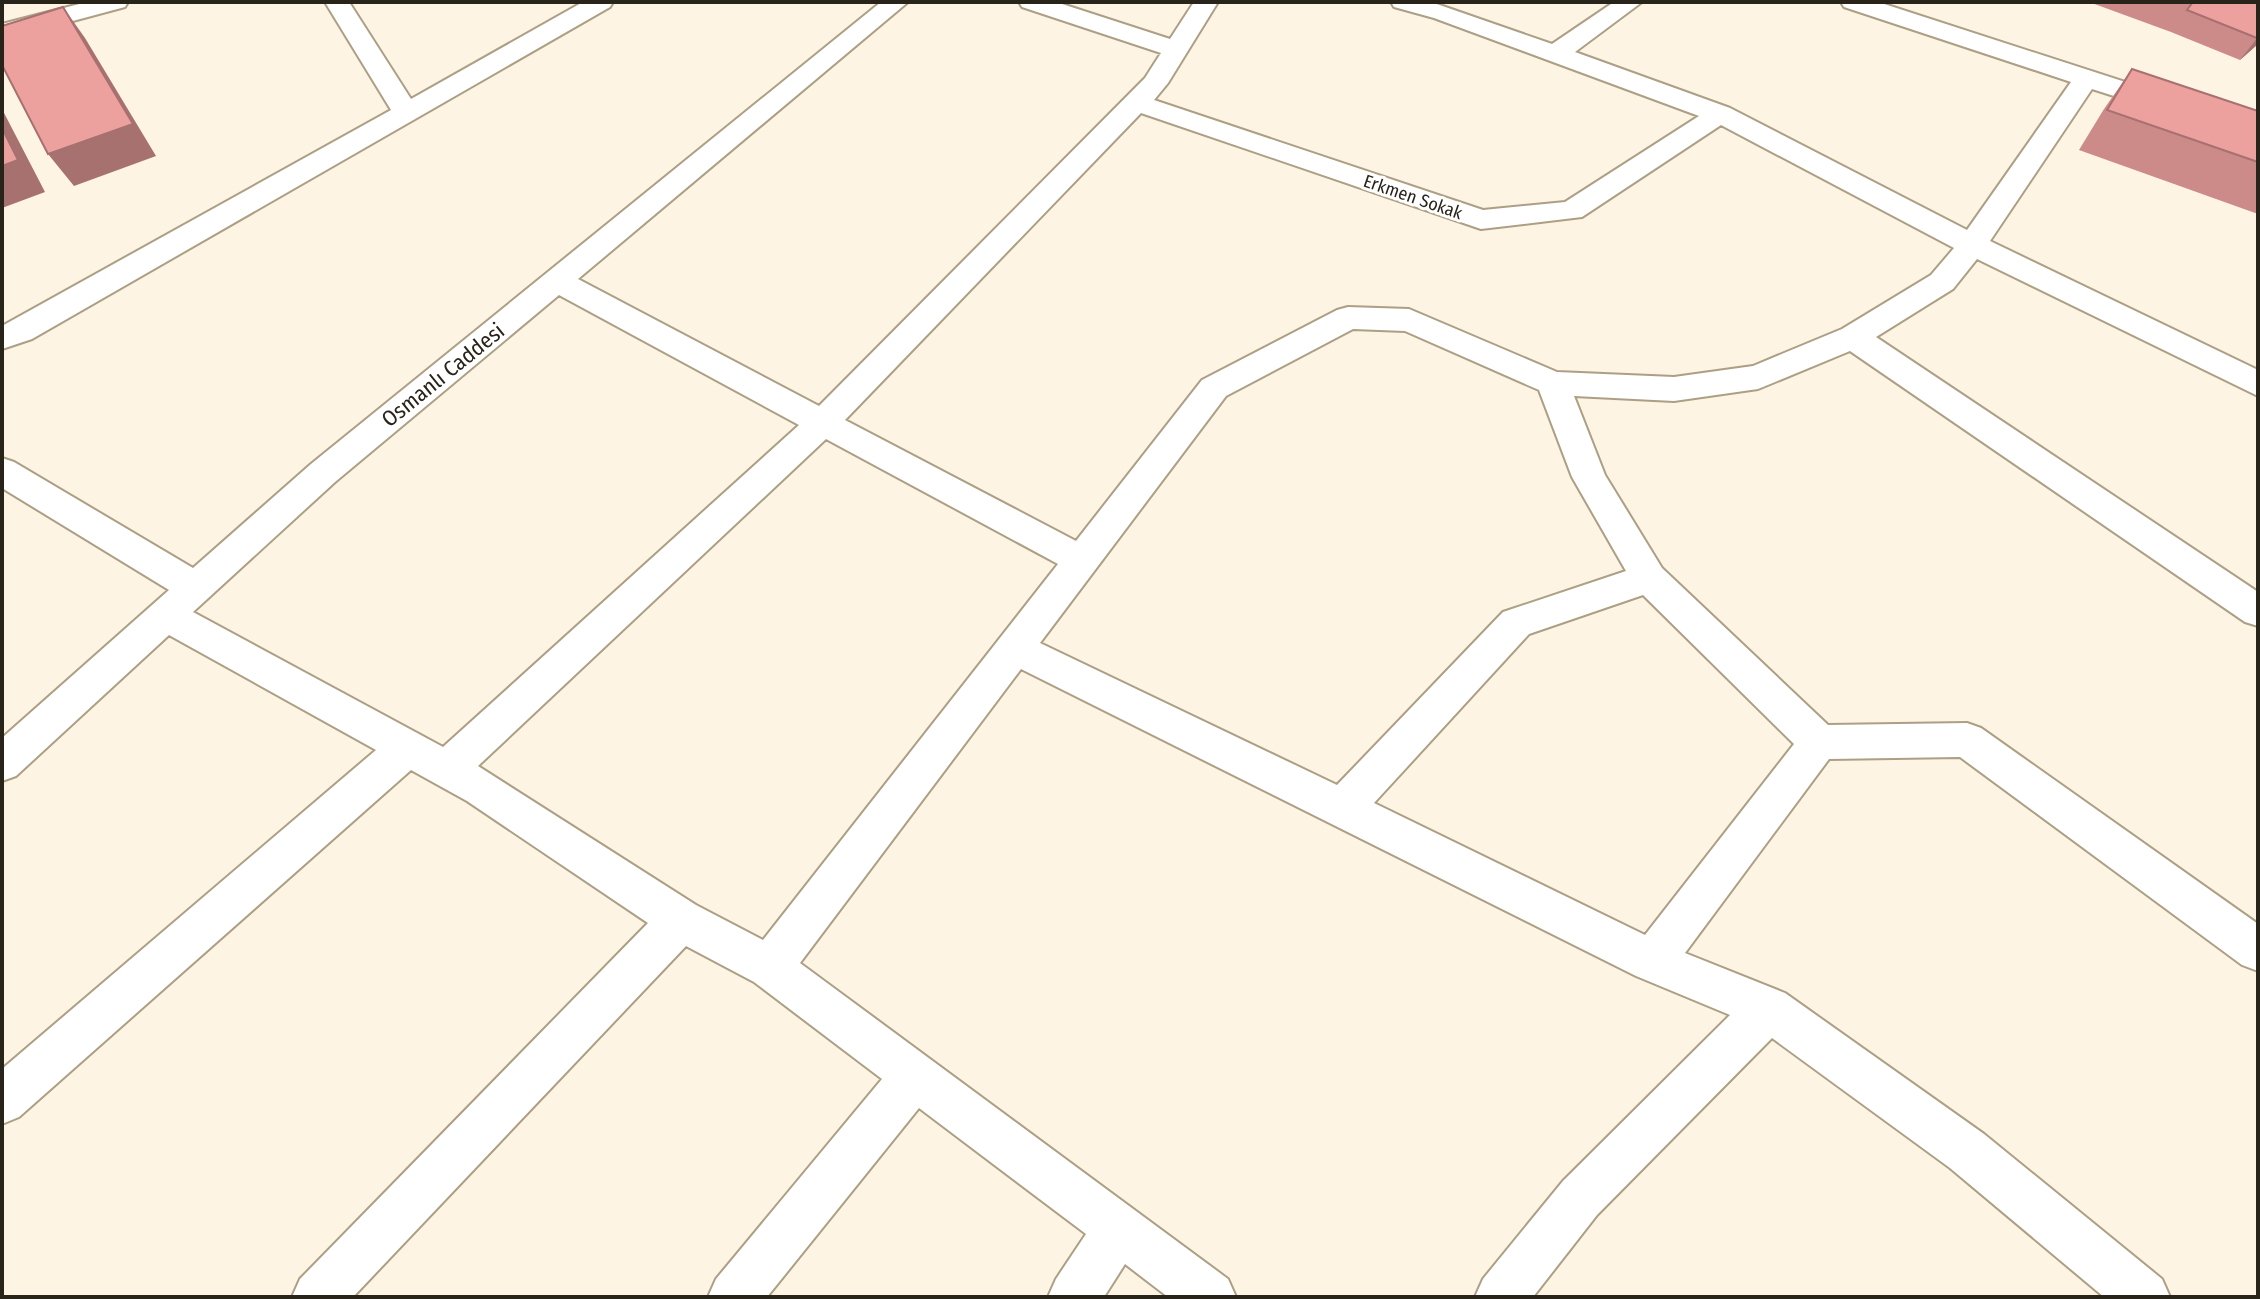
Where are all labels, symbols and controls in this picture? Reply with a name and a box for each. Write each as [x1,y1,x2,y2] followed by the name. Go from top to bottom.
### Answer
[1361,170,1466,224] street label: Erkmen Sokak
[376,317,510,433] street label: Osmanlı Caddesi

